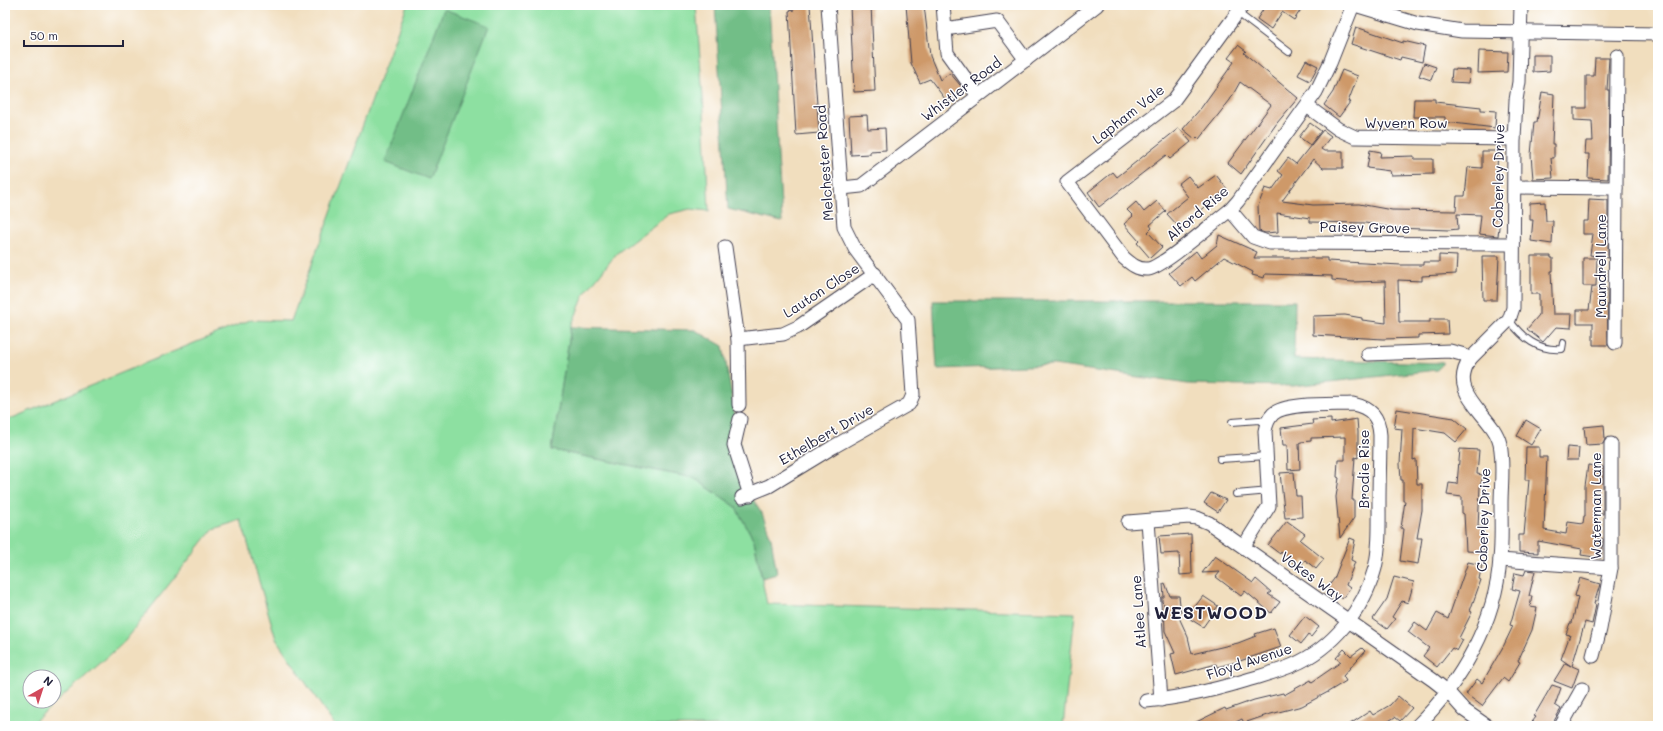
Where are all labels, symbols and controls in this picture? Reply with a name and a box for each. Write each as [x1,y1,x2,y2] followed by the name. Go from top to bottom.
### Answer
[24,22,123,48] scale bar
[30,27,58,43] text: 50 m
[917,52,1005,125] street label: Whistler Road
[1088,80,1168,148] street label: Lapham Vale
[810,104,838,222] street label: Melchester Road
[1364,113,1448,132] street label: Wyvern Row
[1488,124,1508,228] street label: Coberley Drive
[1162,181,1232,245] street label: Alford Rise
[1591,214,1610,318] street label: Maundrell Lane
[1320,217,1410,237] street label: Paisey Grove
[779,258,863,322] street label: Lauton Close
[775,399,877,469] street label: Ethelbert Drive
[1354,429,1373,509] street label: Brodie Rise
[1586,452,1605,560] street label: Waterman Lane
[1472,468,1494,572] street label: Coberley Drive
[1277,547,1347,605] street label: Vokes Way
[1126,575,1150,649] street label: Atlee Lane
[1154,600,1268,624] district label: WESTWOOD
[1204,638,1294,684] street label: Floyd Avenue
[22,669,62,709] north arrow
[41,672,57,689] text: N

